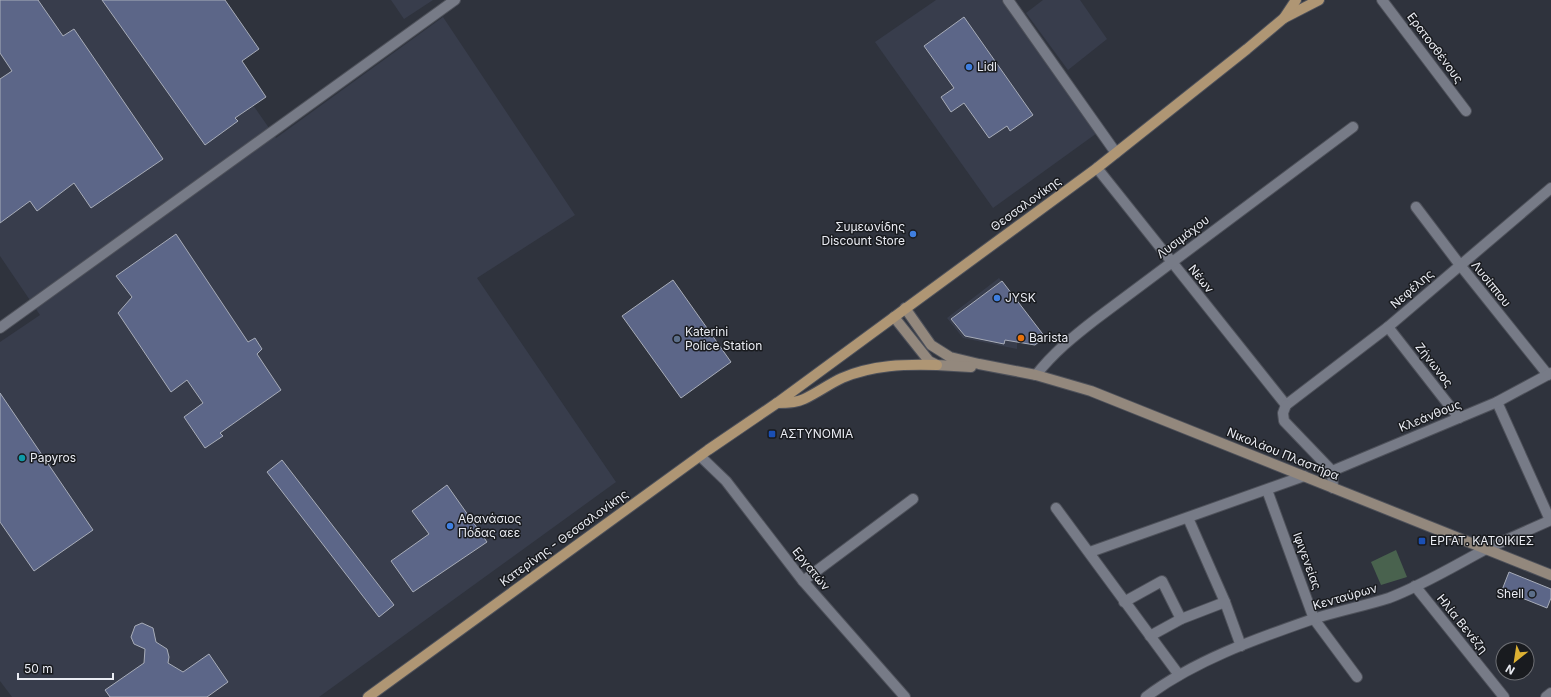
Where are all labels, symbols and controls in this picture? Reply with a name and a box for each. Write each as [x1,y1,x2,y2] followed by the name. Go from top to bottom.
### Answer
[1404,9,1467,86] street label: Ερατοσθένους
[977,59,997,74] place label: Lidl
[964,62,974,72] marker: Lidl
[988,173,1064,234] street label: Θεσσαλονίκης
[1153,212,1212,261] street label: Λυσιμάχου
[822,219,905,248] place label: Συμεωνίδης Discount Store
[908,229,918,239] marker: Συμεωνίδης Discount Store
[1468,258,1514,310] street label: Λυσίππου
[1185,261,1217,296] street label: Νέων
[1387,266,1436,311] street label: Νεφέλης
[1005,290,1036,305] place label: JYSK
[992,293,1002,303] marker: JYSK
[685,324,762,353] place label: Katerini Police Station
[1029,330,1068,345] place label: Barista
[1016,333,1026,343] marker: Barista
[672,334,682,344] marker: Katerini Police Station
[1412,340,1456,390] street label: Ζήνωνος
[1397,396,1463,435] street label: Κλεάνθους
[1225,424,1341,483] street label: Νικολάου Πλαστήρα
[780,426,853,441] place label: ΑΣΤΥΝΟΜΙΑ
[767,429,777,439] marker: ΑΣΤΥΝΟΜΙΑ
[30,450,76,465] place label: Papyros
[17,453,27,463] marker: Papyros
[497,486,631,589] street label: Κατερίνης - Θεσσαλονίκης
[458,511,521,540] place label: Αθανάσιος Πόδας αεε
[445,521,455,531] marker: Αθανάσιος Πόδας αεε
[1290,530,1325,592] street label: Ιφιγενείας
[1430,533,1534,548] place label: ΕΡΓΑΤ. ΚΑΤΟΙΚΙΕΣ
[1417,536,1427,546] marker: ΕΡΓΑΤ. ΚΑΤΟΙΚΙΕΣ
[789,544,833,593] street label: Εργατών
[1311,580,1379,613] street label: Κενταύρων
[1496,586,1524,601] place label: Shell
[1527,589,1537,599] marker: Shell
[1434,591,1491,656] street label: Ηλία Βενέζη
[1495,641,1535,681] north arrow
[18,655,113,681] scale bar
[24,661,53,676] text: 50 m
[1503,662,1517,678] text: N

